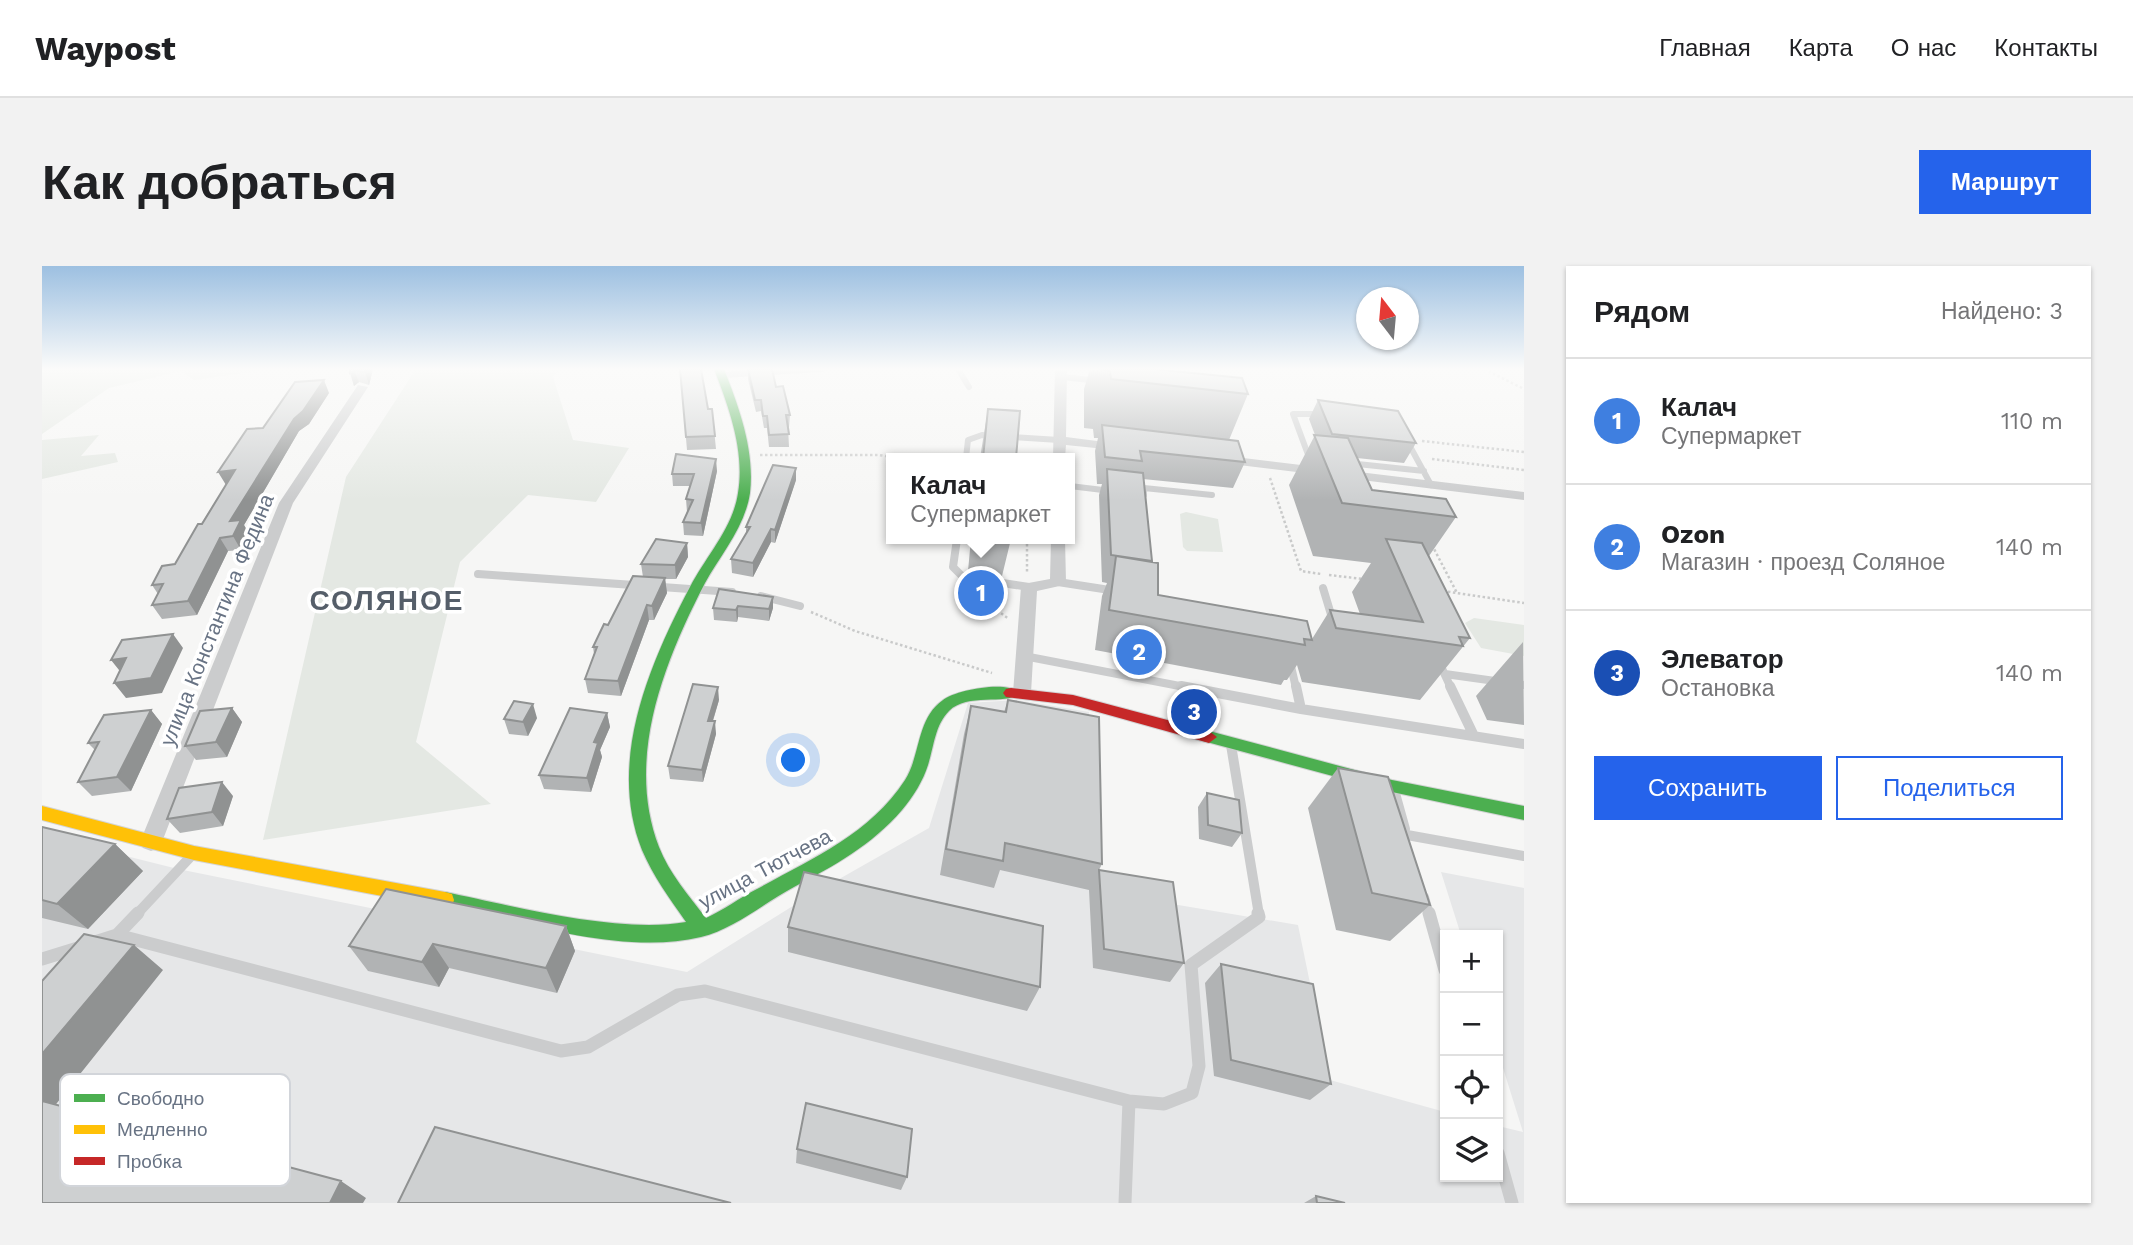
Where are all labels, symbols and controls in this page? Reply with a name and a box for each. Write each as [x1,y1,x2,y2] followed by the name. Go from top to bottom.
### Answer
[35,29,176,68] text: Waypost
[1659,34,1751,62] text: Главная
[1789,34,1853,62] text: Карта
[1891,34,1956,62] text: О нас
[1994,34,2098,62] text: Контакты
[1919,150,2091,214] button: Маршрут
[42,153,397,211] text: Как добраться
[1356,287,1419,350] north arrow
[1594,294,1690,329] text: Рядом
[1941,298,2063,325] text: Найдено: 3
[1661,392,1737,422] text: Калач
[1612,408,1622,435] text: 1
[2001,408,2063,435] text: 110 m
[1661,423,1801,450] text: Супермаркет
[886,453,1075,544] popup
[910,470,986,500] text: Калач
[154,490,279,750] street label: улица Константина Федина
[910,501,1051,528] text: Супермаркет
[1661,519,1725,549] text: Ozon
[1610,534,1624,561] text: 2
[1996,534,2063,561] text: 140 m
[1661,549,1945,576] text: Магазин · проезд Соляное
[958,567,1004,619] pin: 1
[309,584,465,617] district label: СОЛЯНОЕ
[1116,626,1162,678] pin: 2
[1661,644,1784,674] text: Элеватор
[1610,660,1624,687] text: 3
[1996,660,2063,687] text: 140 m
[1661,675,1775,702] text: Остановка
[1171,686,1217,738] pin: 3
[776,743,810,777] your location
[1594,756,1822,820] button: Сохранить
[1836,756,2063,820] button: Поделиться
[694,823,836,914] street label: улица Тютчева
[1440,930,1503,1182] map controls
[1440,930,1503,993] button: +
[1440,993,1503,1056] button: −
[1440,1056,1503,1119] button: locate
[60,1074,290,1186] legend
[117,1087,204,1110] text: Свободно
[117,1118,207,1141] text: Медленно
[1440,1119,1503,1182] button: layers
[117,1150,182,1173] text: Пробка

